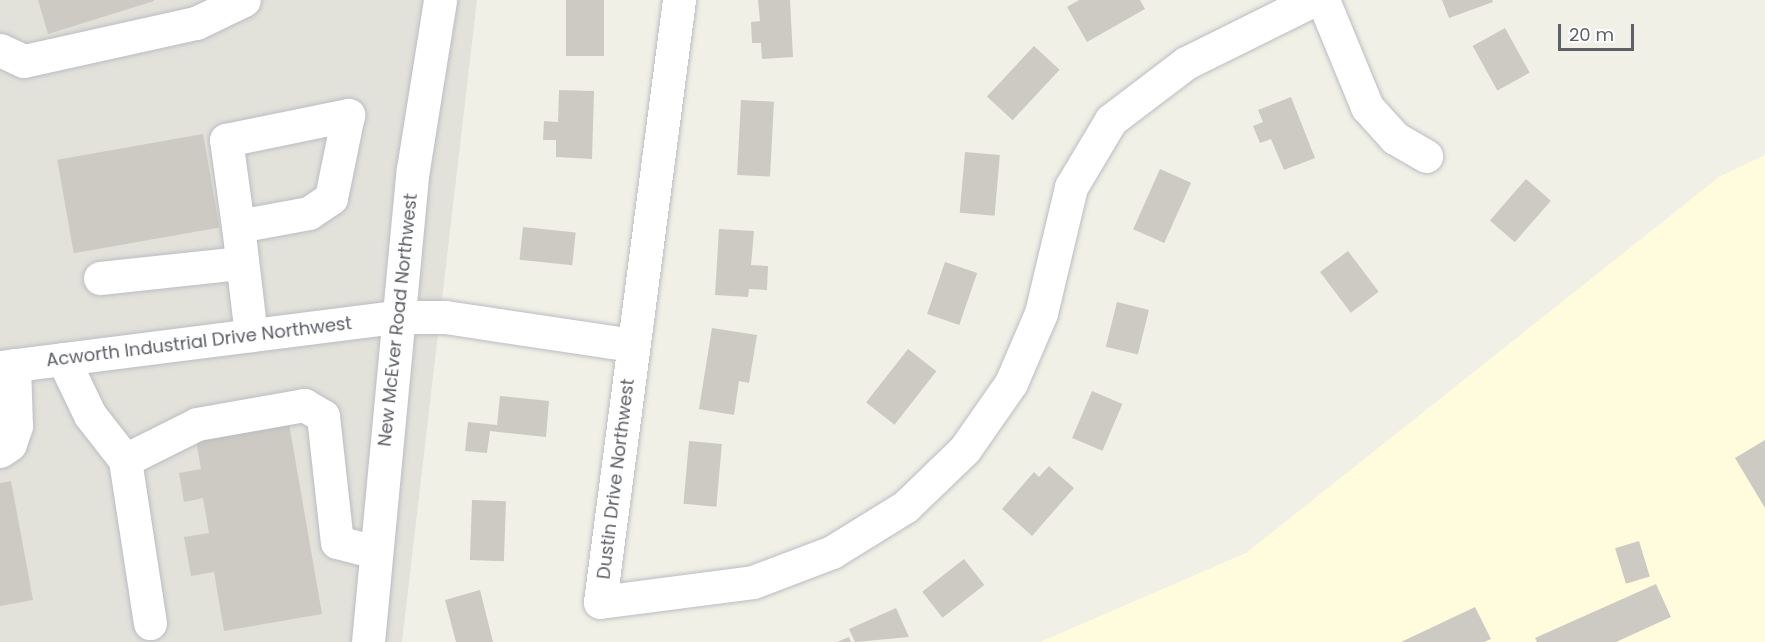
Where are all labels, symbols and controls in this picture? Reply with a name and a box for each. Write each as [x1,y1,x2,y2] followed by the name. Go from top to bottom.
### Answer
[1561,12,1638,50] scale bar
[1569,22,1614,47] text: 20 m
[374,192,422,448] street label: New McEver Road Northwest
[45,313,353,371] street label: Acworth Industrial Drive Northwest
[593,378,639,580] street label: Dustin Drive Northwest

